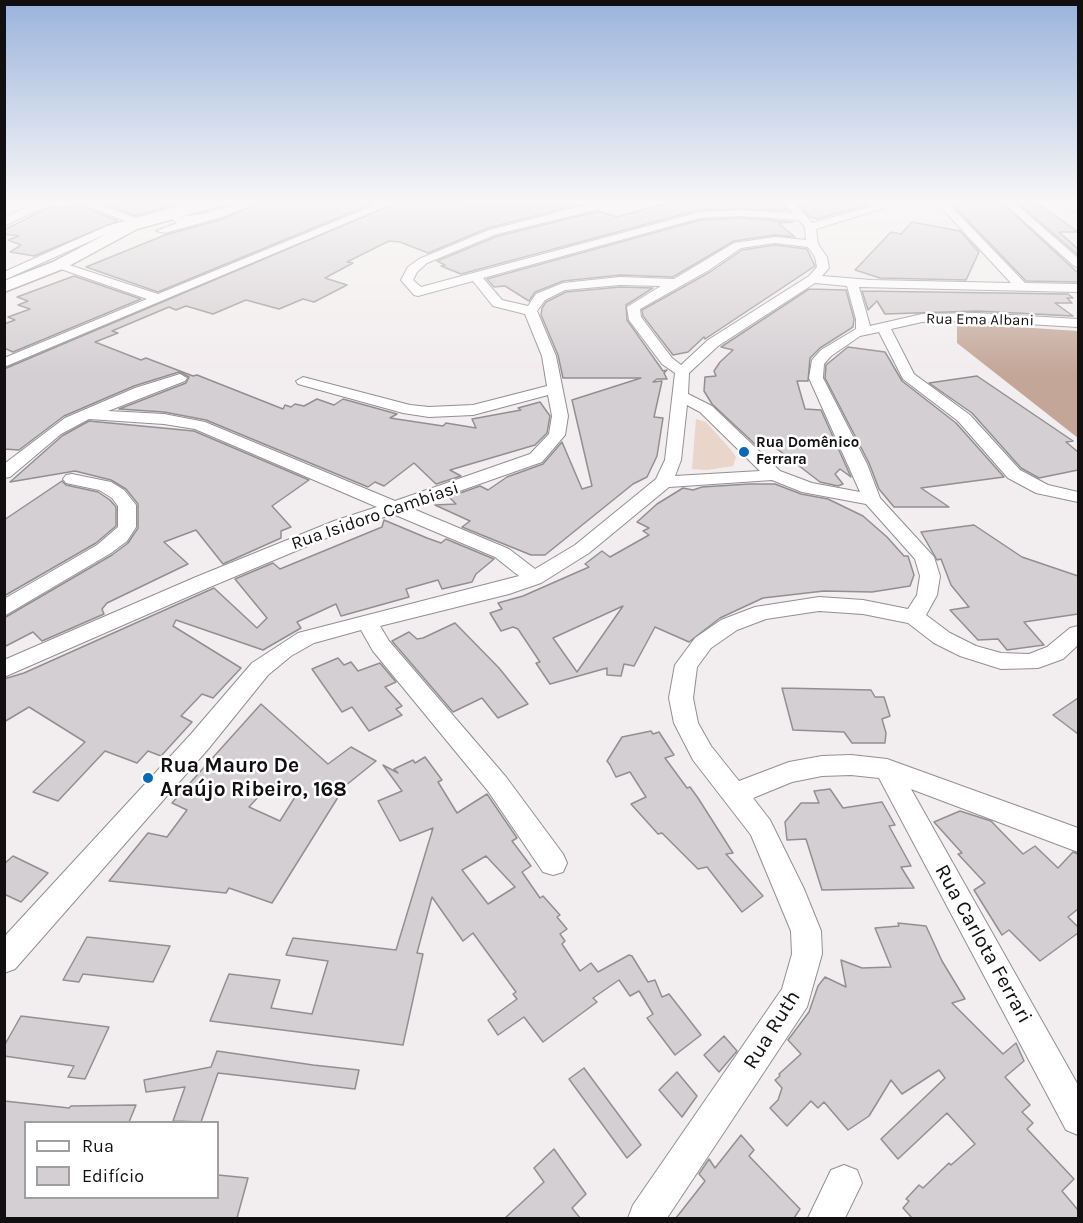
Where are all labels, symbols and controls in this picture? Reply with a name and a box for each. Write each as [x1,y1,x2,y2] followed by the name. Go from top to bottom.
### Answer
[926,310,1034,330] street label: Rua Ema Albani
[756,434,859,469] place label: Rua Domênico Ferrara
[737,445,751,459] marker: Rua Domênico Ferrara
[288,477,462,555] street label: Rua Isidoro Cambiasi
[160,753,347,803] place label: Rua Mauro De Araújo Ribeiro, 168
[141,771,155,785] marker: Rua Mauro De Araújo Ribeiro, 168
[929,860,1037,1028] street label: Rua Carlota Ferrari
[738,986,806,1074] street label: Rua Ruth
[24,1121,219,1199] legend
[82,1135,114,1157] text: Rua
[82,1165,144,1187] text: Edifício

